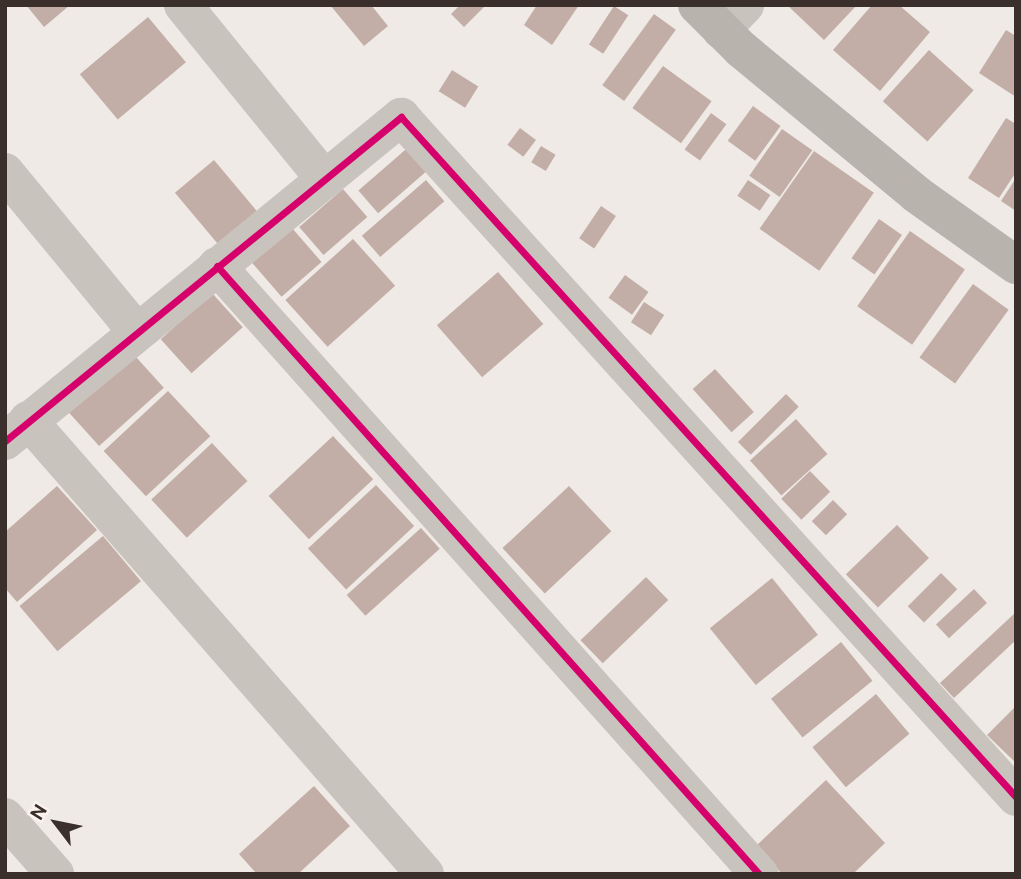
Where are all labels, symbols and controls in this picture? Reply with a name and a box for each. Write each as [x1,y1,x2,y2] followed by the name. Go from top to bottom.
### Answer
[21,788,91,858] north arrow
[25,800,51,824] text: N

